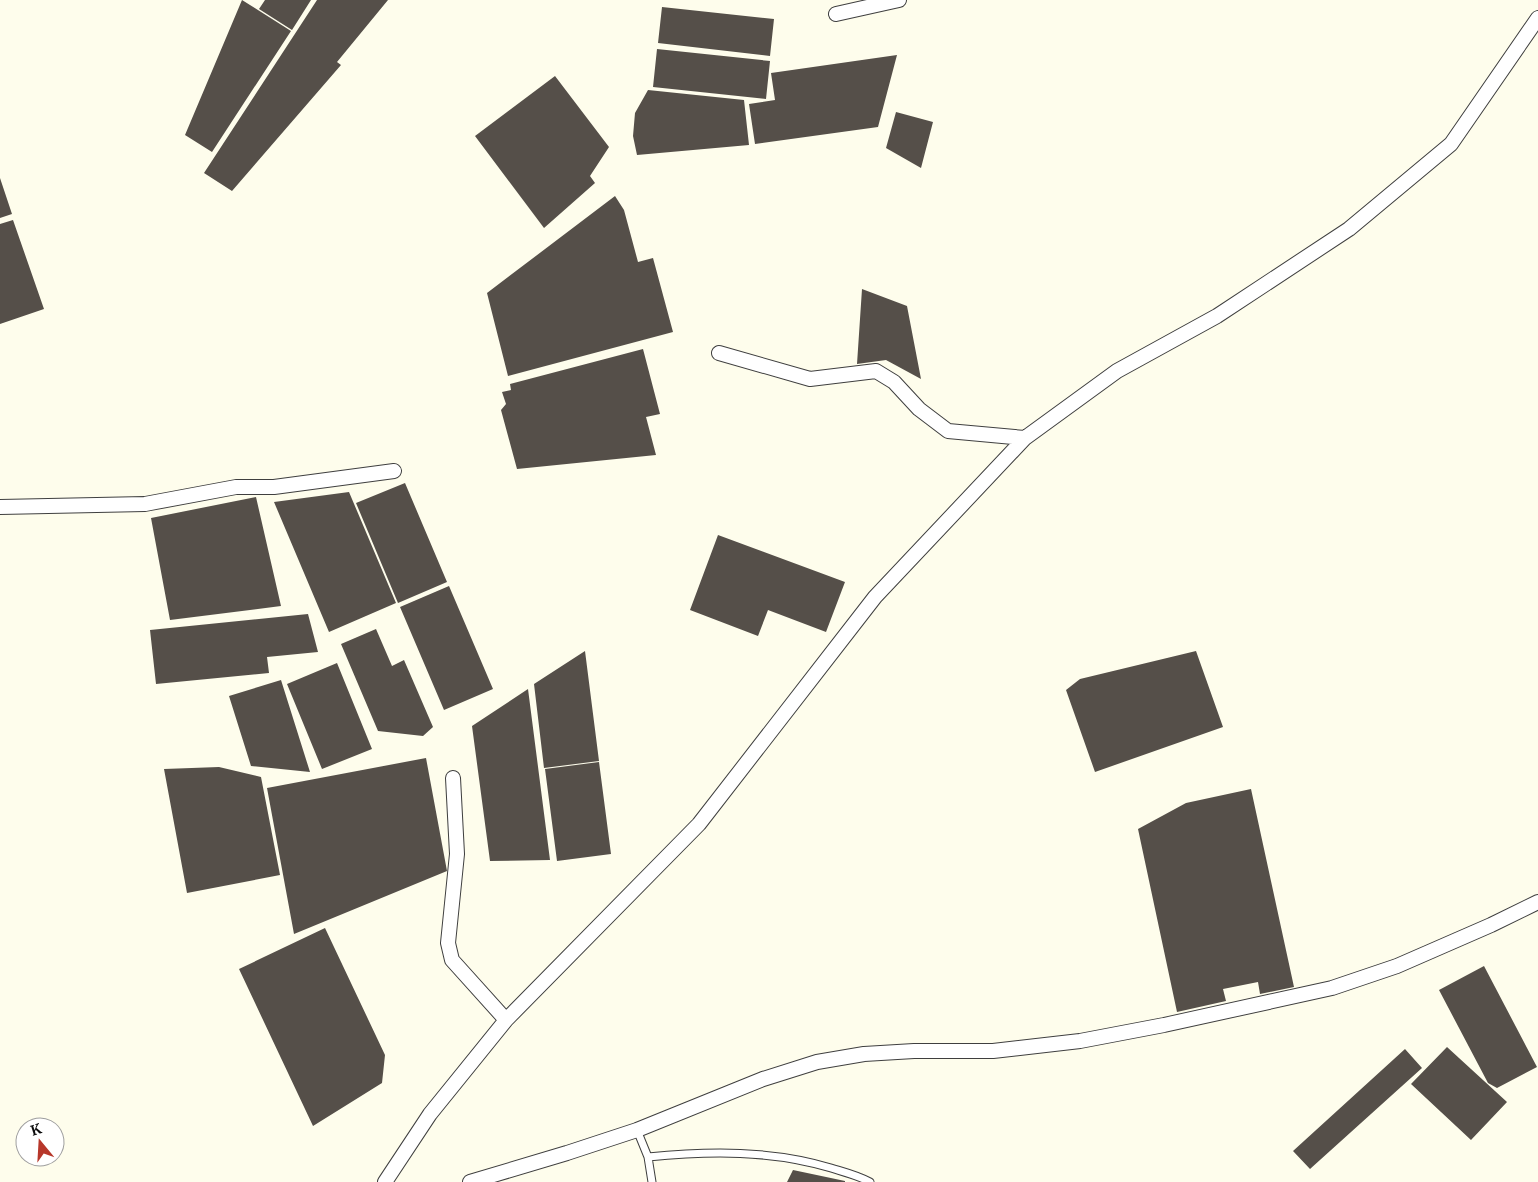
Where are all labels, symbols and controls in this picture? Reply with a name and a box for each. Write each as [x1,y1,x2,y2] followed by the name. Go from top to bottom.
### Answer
[15,1117,65,1167] north arrow
[28,1119,44,1140] text: K

